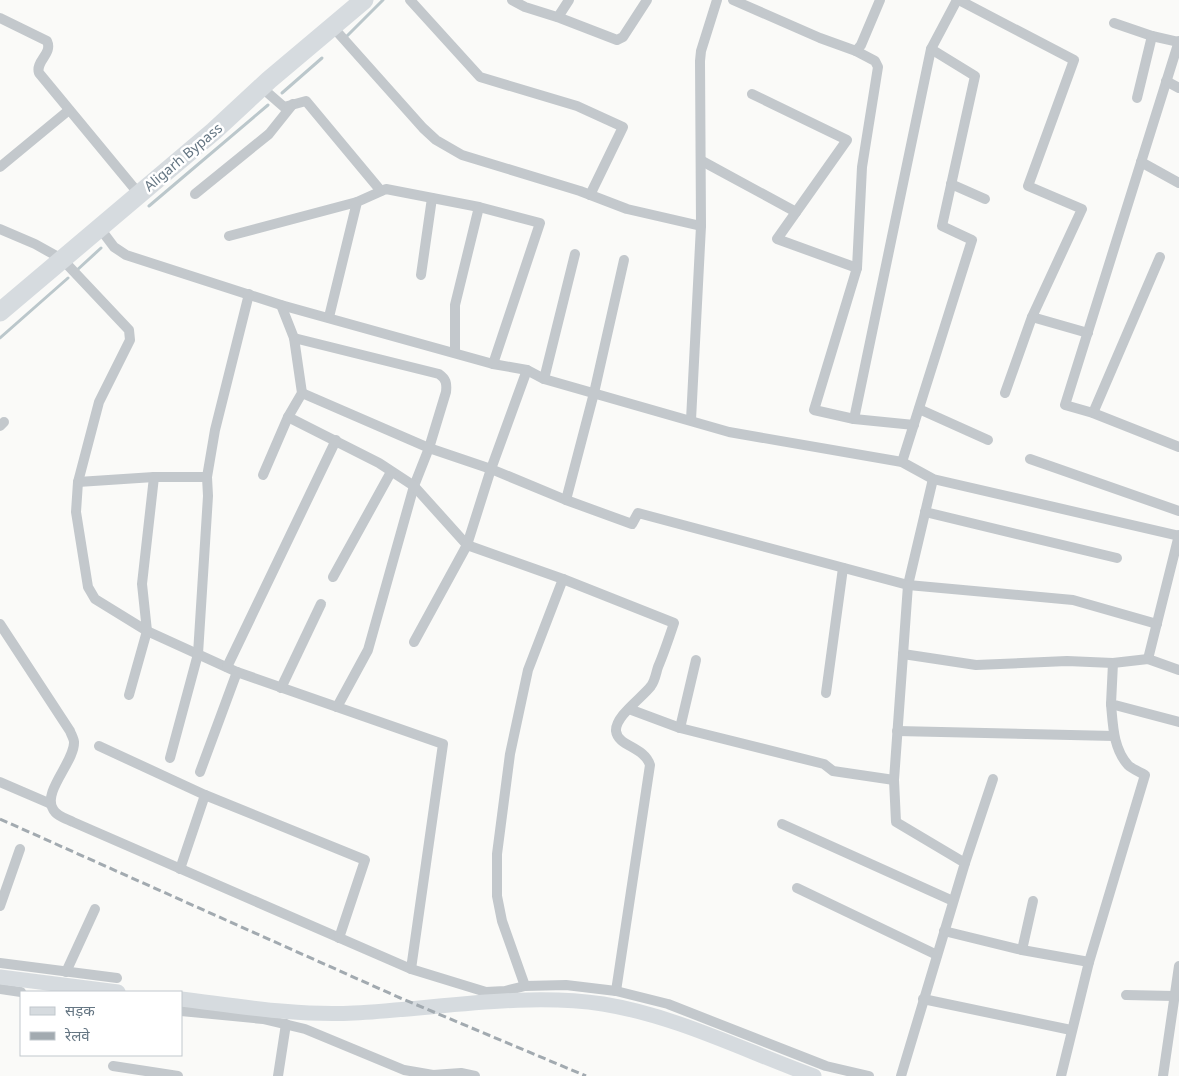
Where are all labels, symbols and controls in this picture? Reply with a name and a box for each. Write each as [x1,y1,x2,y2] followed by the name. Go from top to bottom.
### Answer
[139,118,226,195] street label: Aligarh Bypass
[20,991,182,1056] legend
[65,1000,95,1020] text: सड़क
[64,1025,90,1045] text: रेलवे

